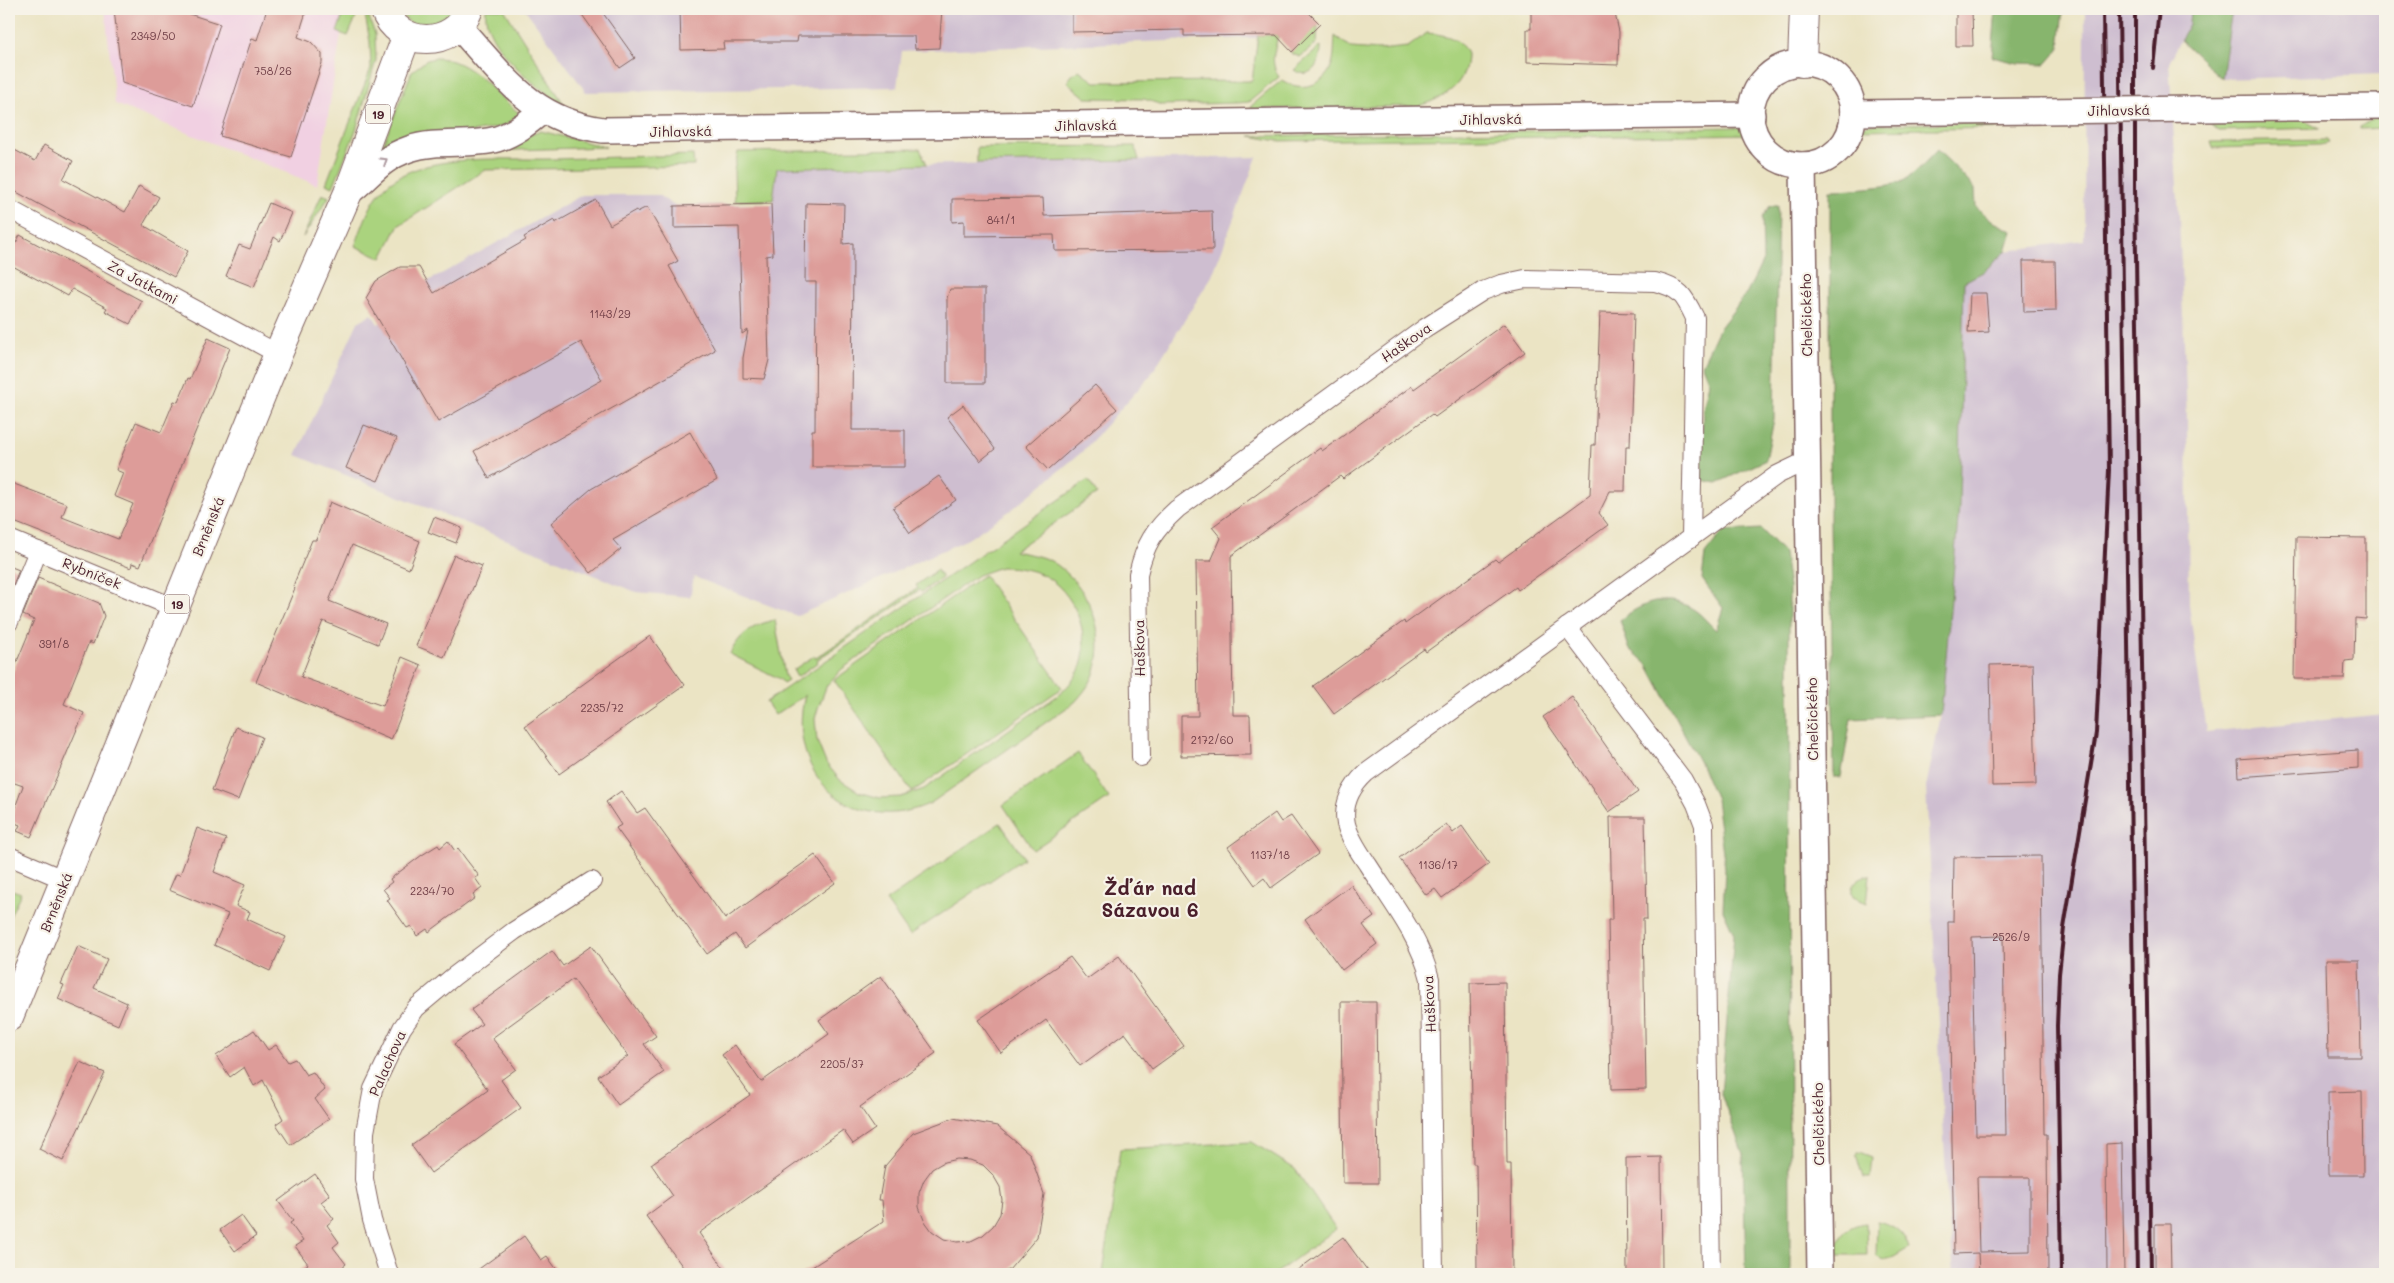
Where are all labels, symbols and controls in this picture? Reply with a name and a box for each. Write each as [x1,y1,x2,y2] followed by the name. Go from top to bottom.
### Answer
[131,28,175,43] house number: 2349/50
[254,63,292,78] house number: 758/26
[2088,100,2150,120] street label: Jihlavská
[366,105,390,124] road number: 19
[1460,109,1522,129] street label: Jihlavská
[1055,115,1117,135] street label: Jihlavská
[650,121,712,141] street label: Jihlavská
[379,158,388,168] one-way arrow
[987,212,1015,227] house number: 841/1
[105,256,181,308] street label: Za Jatkami
[1796,273,1816,357] street label: Chelčického
[589,306,631,321] house number: 1143/29
[1377,318,1435,366] street label: Haškova
[187,493,229,559] street label: Brněnská
[60,553,124,593] street label: Rybníček
[164,594,190,614] road number: 19
[1129,619,1149,677] street label: Haškova
[39,636,69,651] house number: 391/8
[1802,677,1822,761] street label: Chelčického
[580,700,624,715] house number: 2235/72
[1191,732,1233,747] house number: 2172/60
[1250,847,1290,862] house number: 1137/18
[1418,857,1458,872] house number: 1136/17
[35,869,77,935] street label: Brněnská
[1101,875,1199,922] district label: Žďár nad Sázavou 6
[410,883,454,898] house number: 2234/70
[1992,929,2030,944] house number: 2526/9
[1418,975,1440,1033] street label: Haškova
[364,1027,410,1099] street label: Palachova
[820,1056,864,1071] house number: 2205/37
[1808,1082,1828,1166] street label: Chelčického

